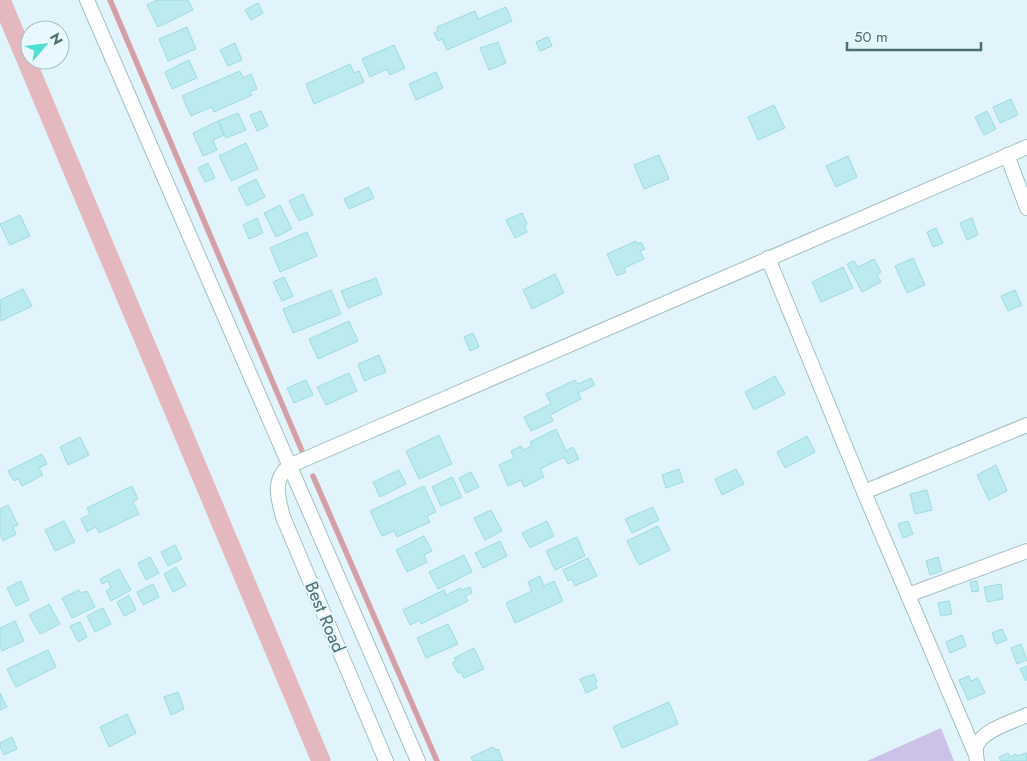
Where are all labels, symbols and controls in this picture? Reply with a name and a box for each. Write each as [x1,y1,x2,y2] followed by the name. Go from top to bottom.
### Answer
[20,20,70,70] north arrow
[847,20,981,52] scale bar
[854,26,888,48] text: 50 m
[45,29,68,49] text: N
[298,577,352,657] street label: Best Road

